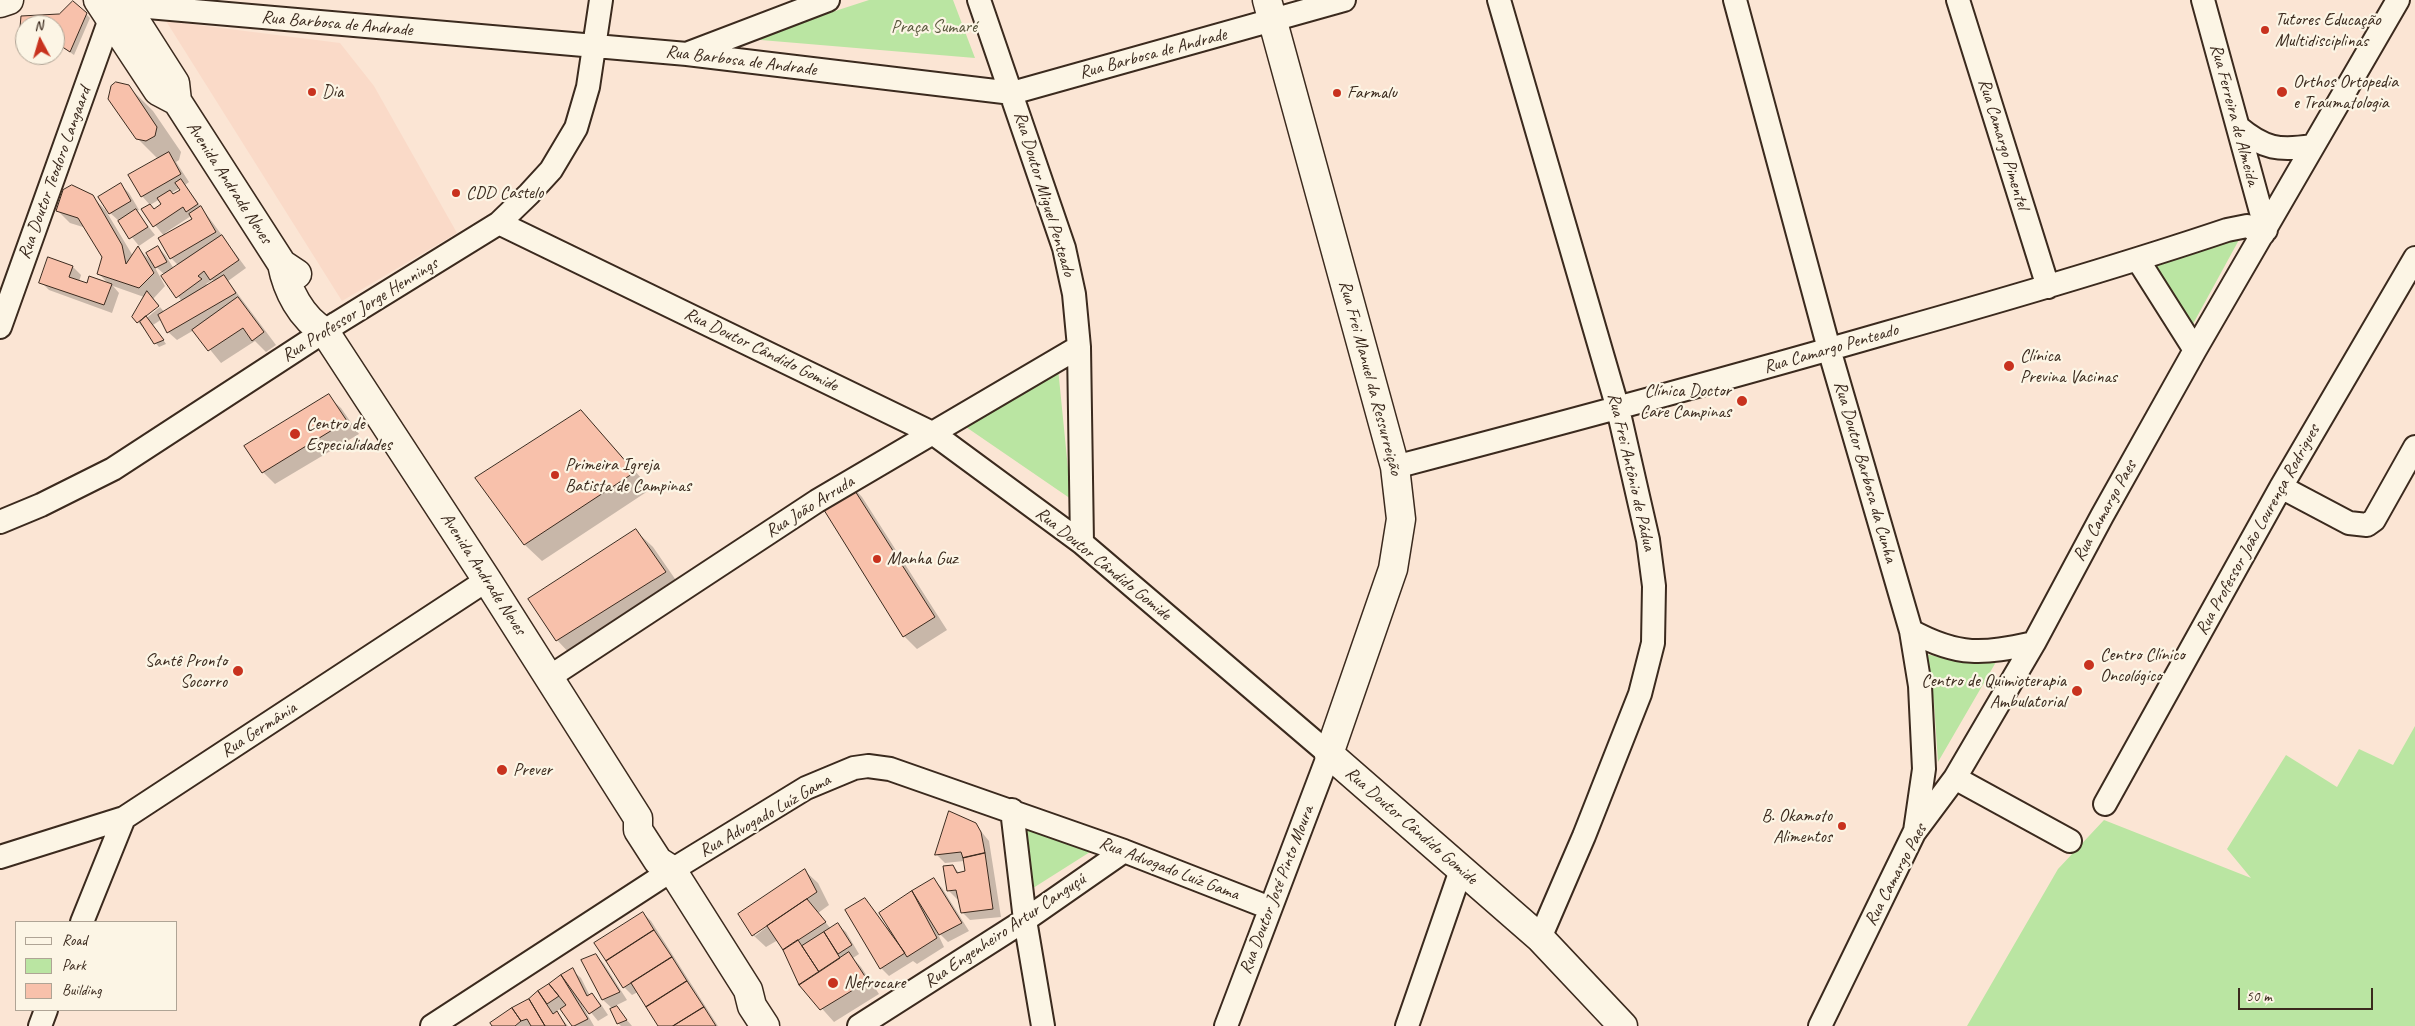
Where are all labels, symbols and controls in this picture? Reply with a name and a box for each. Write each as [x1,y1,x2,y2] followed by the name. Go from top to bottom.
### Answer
[260,7,414,41] street label: Rua Barbosa de Andrade
[2275,9,2381,52] place label: Tutores Educação Multidisciplinas
[15,15,65,65] north arrow
[891,16,977,38] park label: Praça Sumaré
[33,17,44,34] text: N
[1077,24,1229,84] street label: Rua Barbosa de Andrade
[2259,24,2271,36] marker: Tutores Educação Multidisciplinas
[664,41,818,81] street label: Rua Barbosa de Andrade
[2205,42,2263,188] street label: Rua Ferreira de Almeida
[2293,71,2398,114] place label: Orthos Ortopedia e Traumatologia
[1973,76,2033,212] street label: Rua Camargo Pimentel
[322,81,343,103] place label: Dia
[1347,82,1397,104] place label: Farmalu
[14,84,96,262] street label: Rua Doutor Teodoro Langaard
[2275,85,2289,99] marker: Orthos Ortopedia e Traumatologia
[306,86,318,98] marker: Dia
[1331,87,1343,99] marker: Farmalu
[1009,109,1079,279] street label: Rua Doutor Miguel Penteado
[181,118,277,248] street label: Avenida Andrade Neves
[466,182,543,204] place label: CDD Castelo
[450,187,462,199] marker: CDD Castelo
[278,253,442,367] street label: Rua Professor Jorge Hennings
[1334,278,1406,478] street label: Rua Frei Manuel da Ressurreição
[681,303,841,397] street label: Rua Doutor Cândido Gomide
[1761,319,1901,379] street label: Rua Camargo Penteado
[2020,345,2117,388] place label: Clínica Previna Vacinas
[2002,359,2016,373] marker: Clínica Previna Vacinas
[1829,379,1901,565] street label: Rua Doutor Barbosa da Cunha
[1640,380,1731,422] place label: Clínica Doctor Care Campinas
[1602,391,1660,553] street label: Rua Frei Antônio de Pádua
[1735,394,1749,408] marker: Clínica Doctor Care Campinas
[306,413,392,456] place label: Centro de Especialidades
[2191,421,2325,639] street label: Rua Professor João Lourença Rodrigues
[288,427,302,441] marker: Centro de Especialidades
[565,454,691,496] place label: Primeira Igreja Batista de Campinas
[2068,457,2142,565] street label: Rua Camargo Paes
[549,469,561,481] marker: Primeira Igreja Batista de Campinas
[762,471,858,543] street label: Rua João Arruda
[1031,503,1175,625] street label: Rua Doutor Cândido Gomide
[435,509,531,639] street label: Avenida Andrade Neves
[887,548,957,570] place label: Manha Guz
[871,553,883,565] marker: Manha Guz
[2100,644,2185,686] place label: Centro Clínico Oncológico
[145,650,227,692] place label: Santê Pronto Socorro
[2082,658,2096,672] marker: Centro Clínico Oncológico
[231,664,245,678] marker: Santê Pronto Socorro
[1921,670,2066,712] place label: Centro de Quimioterapia Ambulatorial
[2070,684,2084,698] marker: Centro de Quimioterapia Ambulatorial
[217,698,301,762] street label: Rua Germânia
[513,759,552,781] place label: Prever
[495,763,509,777] marker: Prever
[1340,763,1482,889] street label: Rua Doutor Cândido Gomide
[695,770,835,862] street label: Rua Advogado Luíz Gama
[1235,803,1319,977] street label: Rua Doutor José Pinto Moura
[1761,805,1832,848] place label: B. Okamoto Alimentos
[1836,820,1848,832] marker: B. Okamoto Alimentos
[1860,820,1932,930] street label: Rua Camargo Paes
[1096,832,1242,906] street label: Rua Advogado Luíz Gama
[920,869,1090,993] street label: Rua Engenheiro Artur Canguçú
[15,921,178,1011] legend
[62,931,87,950] text: Road
[62,956,86,975] text: Park
[844,972,905,994] place label: Nefrocare
[826,976,840,990] marker: Nefrocare
[2240,978,2375,1010] scale bar
[62,981,101,1000] text: Building
[2246,987,2272,1006] text: 50 m

